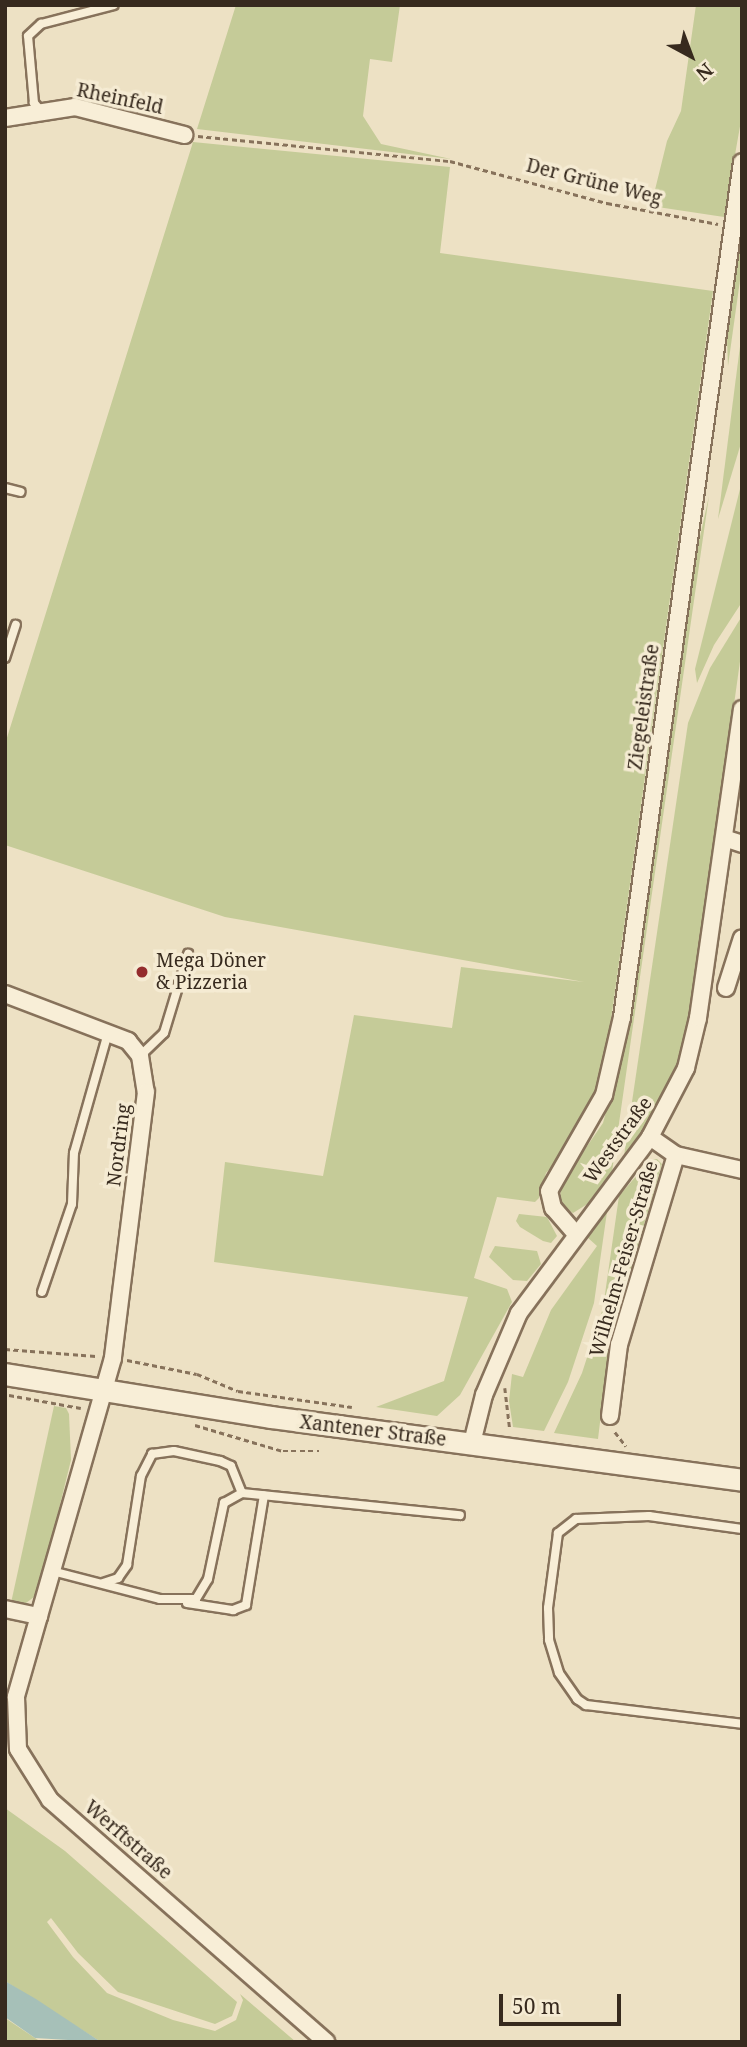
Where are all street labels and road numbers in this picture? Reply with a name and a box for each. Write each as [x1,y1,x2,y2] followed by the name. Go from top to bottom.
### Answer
[75,79,165,119] street label: Rheinfeld
[524,154,664,210] street label: Der Grüne Weg
[624,643,664,771] street label: Ziegeleistraße
[579,1092,657,1188] street label: Weststraße
[103,1102,135,1188] street label: Nordring
[585,1158,663,1360] street label: Wilhelm-Feiser-Straße
[298,1411,448,1451] street label: Xantener Straße
[80,1796,176,1884] street label: Werftstraße

